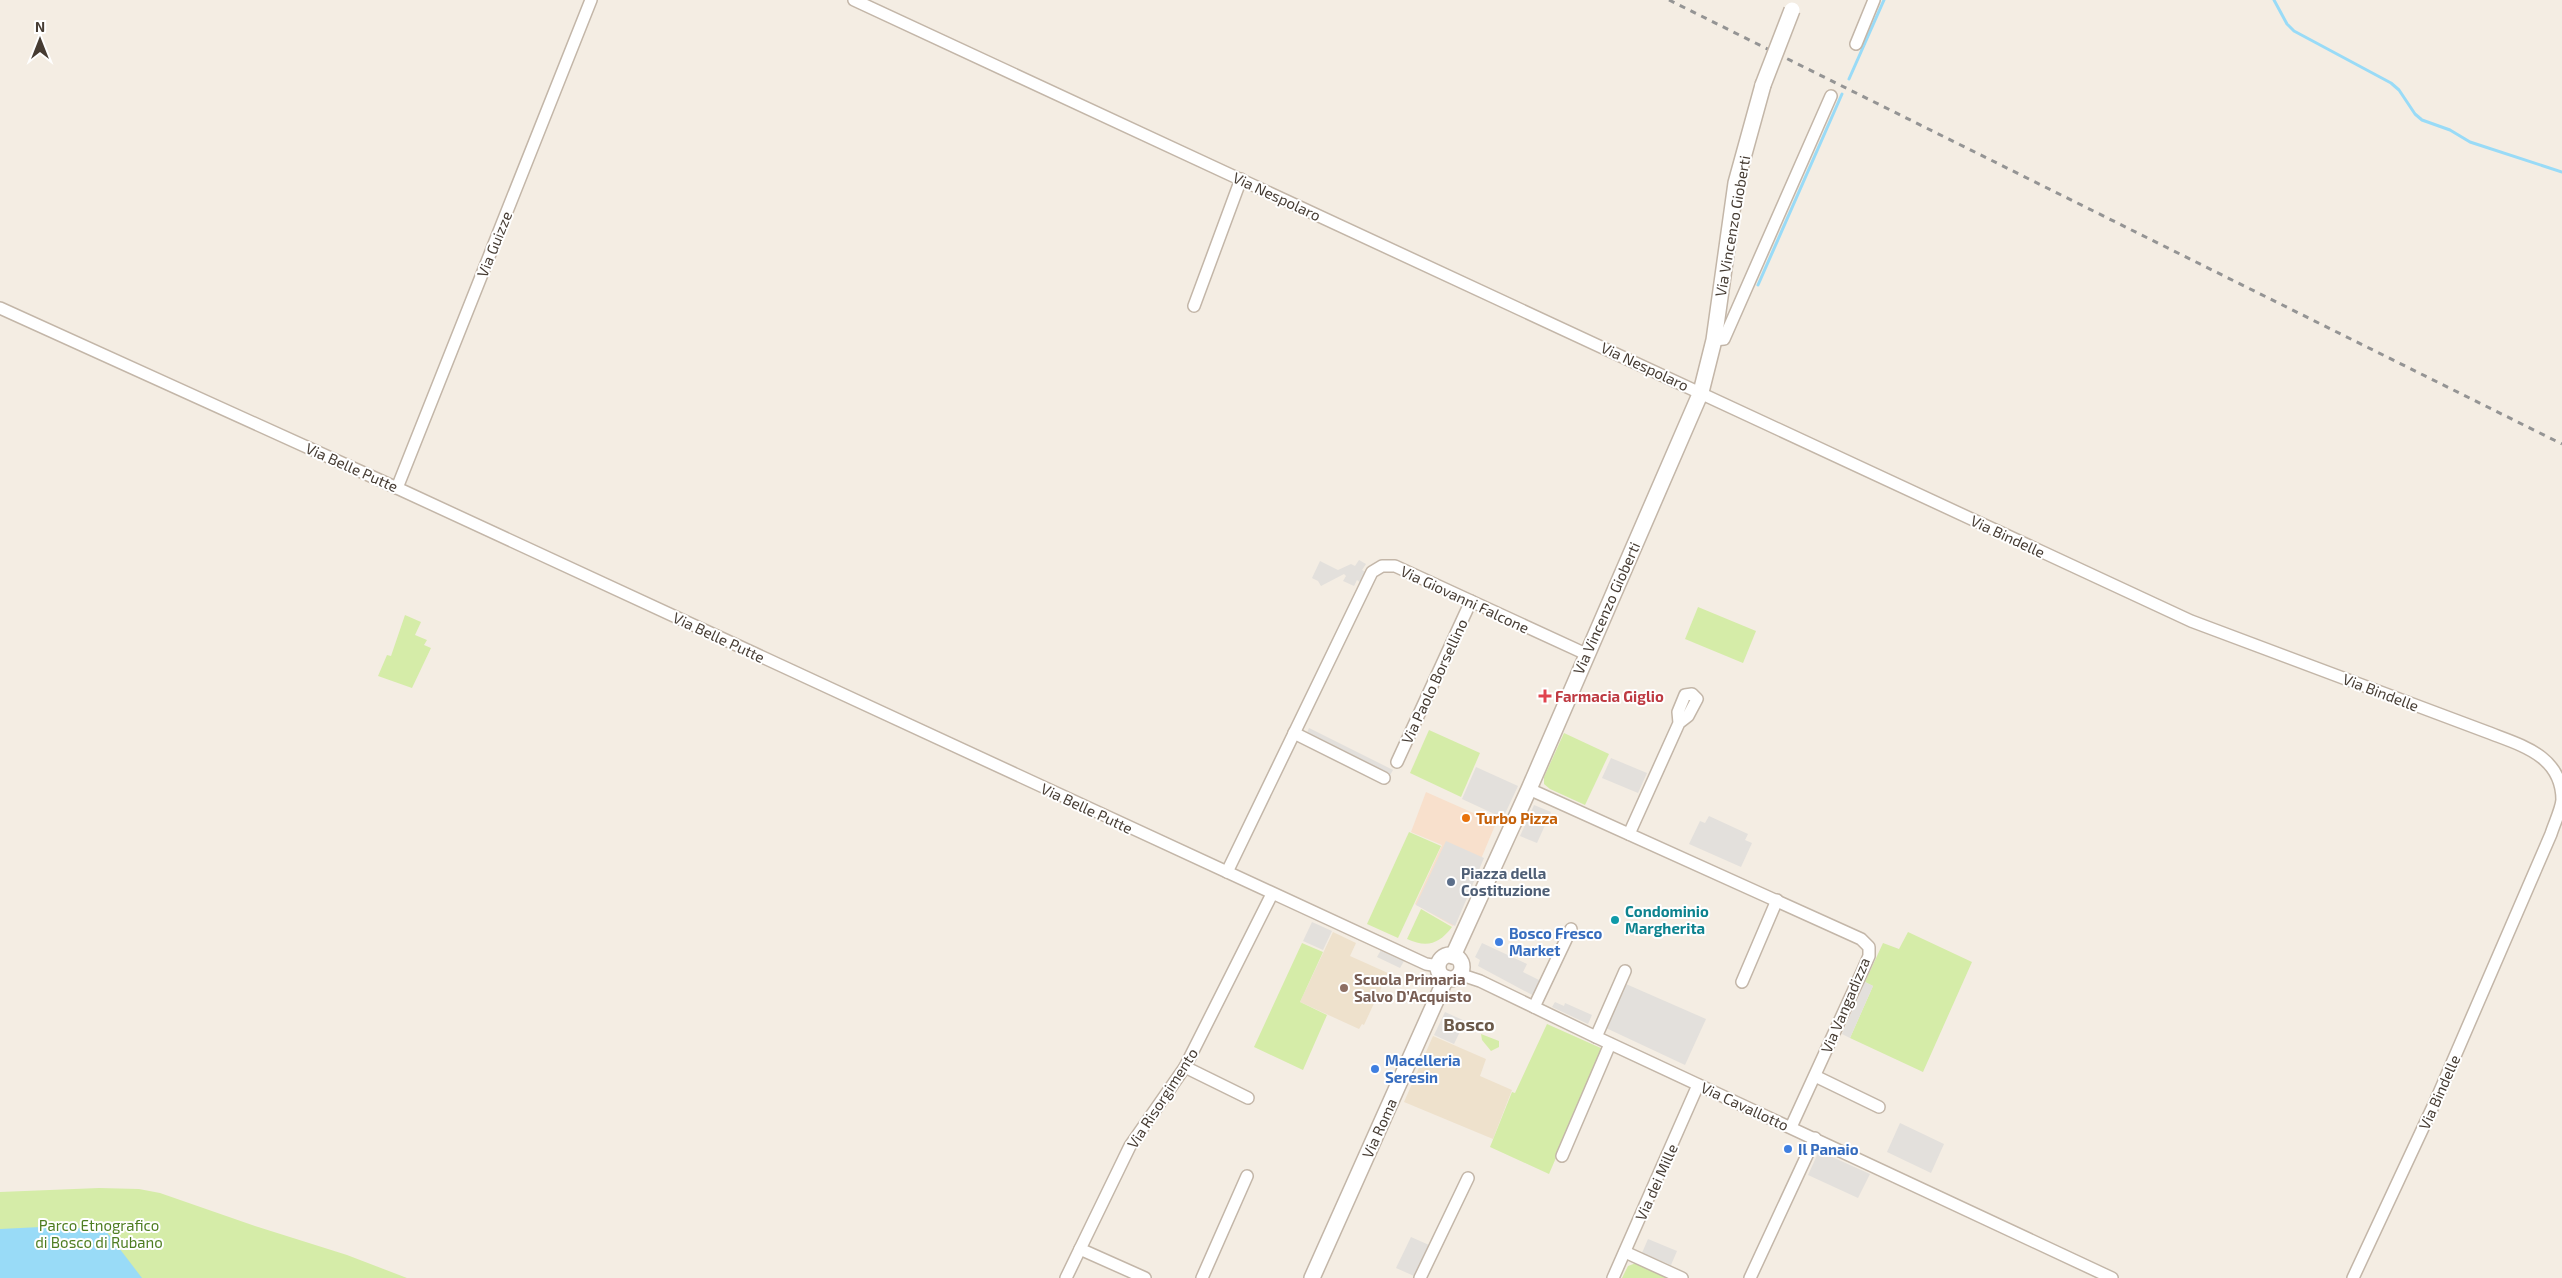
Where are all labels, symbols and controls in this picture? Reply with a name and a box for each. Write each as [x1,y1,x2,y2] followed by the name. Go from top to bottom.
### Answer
[15,15,65,65] north arrow
[35,18,45,35] text: N
[1711,154,1753,298] street label: Via Vincenzo Gioberti
[1230,168,1324,224] street label: Via Nespolaro
[473,208,515,280] street label: Via Guizze
[1598,338,1692,394] street label: Via Nespolaro
[303,439,401,495] street label: Via Belle Putte
[1968,511,2048,561] street label: Via Bindelle
[1569,539,1643,677] street label: Via Vincenzo Gioberti
[1398,561,1532,637] street label: Via Giovanni Falcone
[670,608,768,666] street label: Via Belle Putte
[1397,616,1471,746] street label: Via Paolo Borsellino
[2341,669,2421,715] street label: Via Bindelle
[1555,687,1664,705] place label: Farmacia Giglio
[1539,690,1551,702] marker: Farmacia Giglio
[1038,779,1136,837] street label: Via Belle Putte
[1476,809,1558,827] place label: Turbo Pizza
[1460,812,1472,824] marker: Turbo Pizza
[1461,864,1550,899] place label: Piazza della Costituzione
[1445,876,1457,888] marker: Piazza della Costituzione
[1625,902,1709,937] place label: Condominio Margherita
[1609,914,1621,926] marker: Condominio Margherita
[1509,924,1602,959] place label: Bosco Fresco Market
[1493,936,1505,948] marker: Bosco Fresco Market
[1817,954,1873,1056] street label: Via Vangadizza
[1354,970,1472,1005] place label: Scuola Primaria Salvo D’Acquisto
[1338,982,1350,994] marker: Scuola Primaria Salvo D’Acquisto
[1443,1013,1495,1035] district label: Bosco
[1123,1045,1201,1151] street label: Via Risorgimento
[1385,1051,1461,1086] place label: Macelleria Seresin
[2415,1052,2463,1132] street label: Via Bindelle
[1369,1063,1381,1075] marker: Macelleria Seresin
[1698,1078,1792,1134] street label: Via Cavallotto
[1358,1095,1400,1161] street label: Via Roma
[1798,1140,1859,1158] place label: Il Panaio
[1631,1141,1681,1223] street label: Via dei Mille
[1782,1143,1794,1155] marker: Il Panaio
[35,1216,163,1251] park label: Parco Etnografico di Bosco di Rubano

